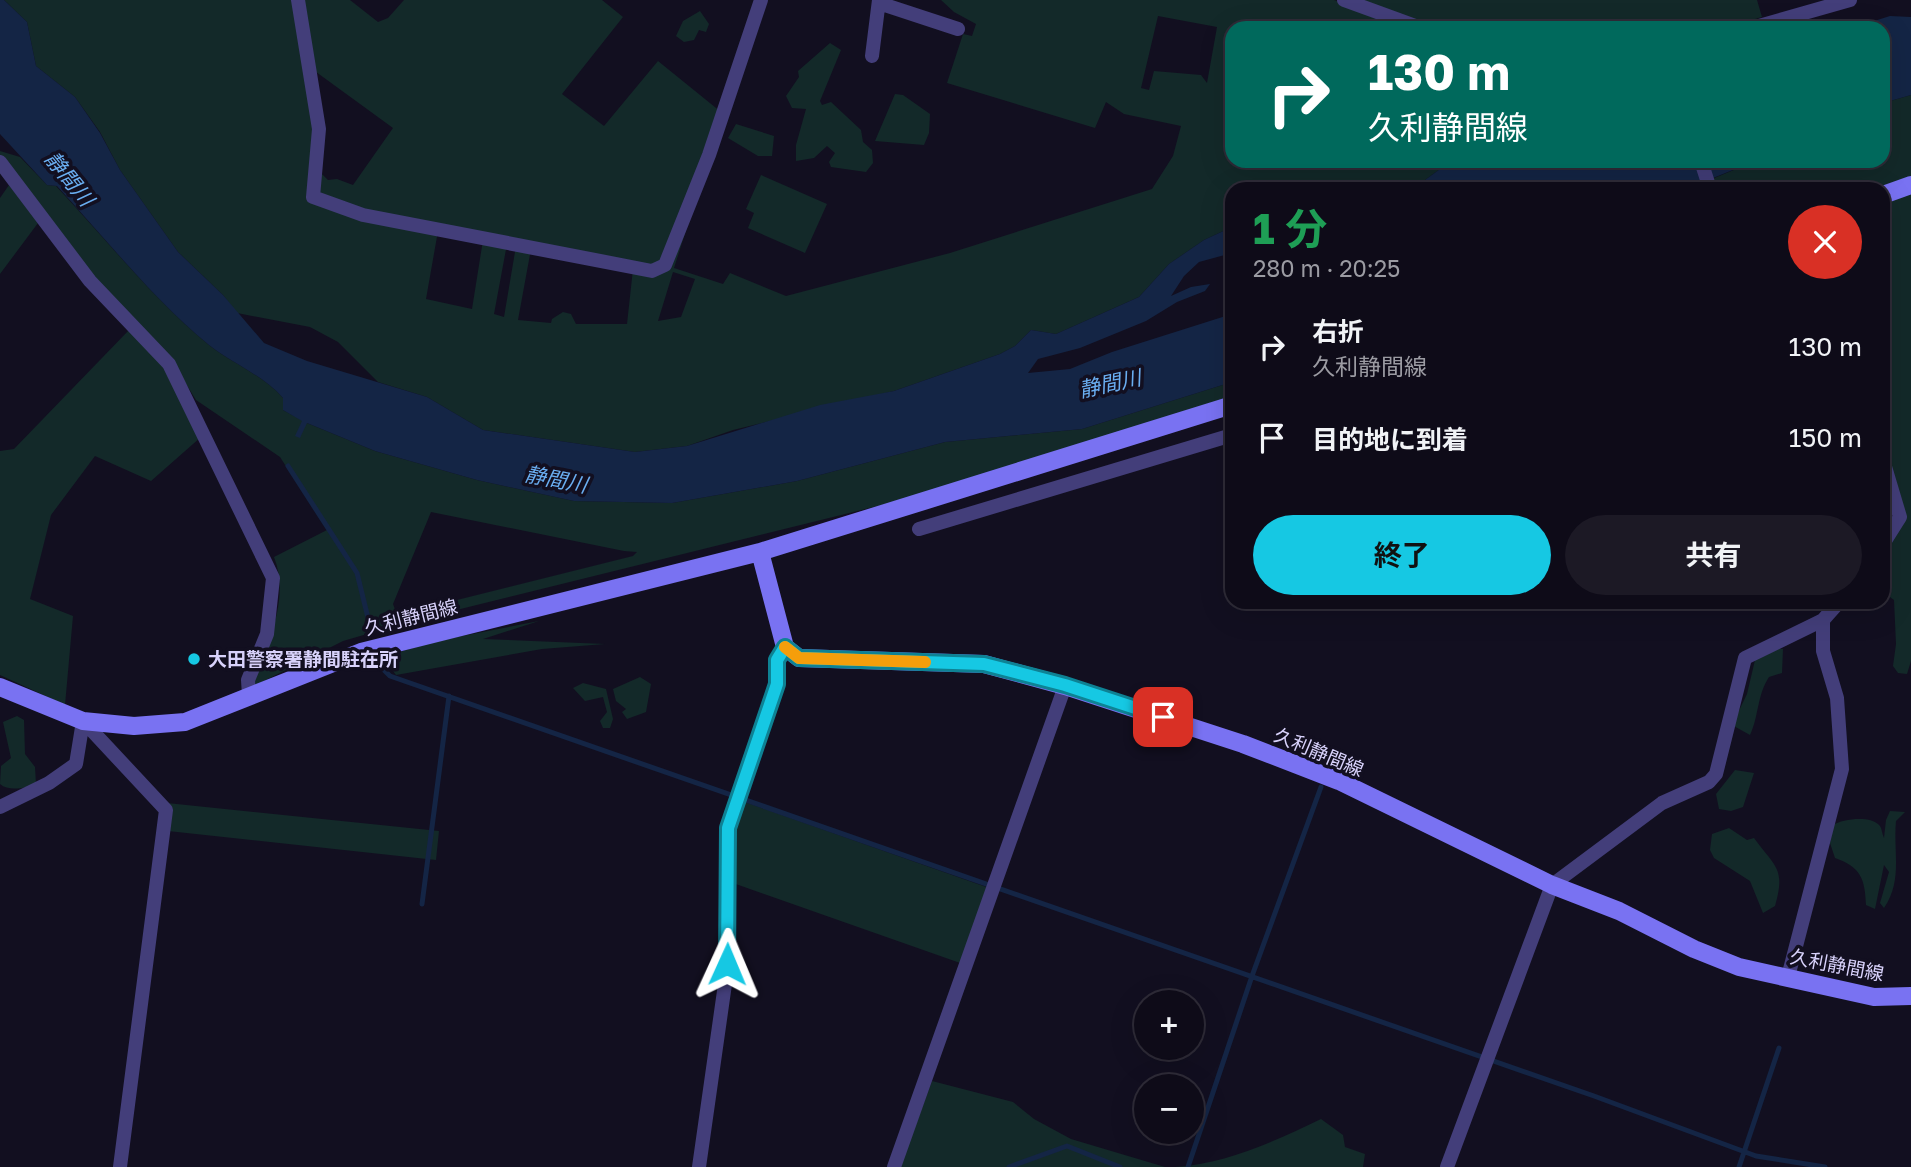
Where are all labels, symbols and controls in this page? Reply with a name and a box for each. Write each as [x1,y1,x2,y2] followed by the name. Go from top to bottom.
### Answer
[1368,42,1510,101] text: 130 m
[1253,49,1344,140] icon: right
[1368,108,1528,146] text: 久利静間線
[40,146,101,213] water label: 静間川
[1253,203,1327,253] text: 1 分
[1788,205,1862,279] button: close
[1253,254,1400,282] text: 280 m · 20:25
[1312,316,1364,347] text: 右折
[1253,328,1291,366] icon: right
[1789,331,1862,362] text: 130 m
[1312,352,1427,380] text: 久利静間線
[1076,363,1145,402] water label: 静間川
[1253,419,1291,457] icon: arrive
[1789,422,1862,453] text: 150 m
[1312,424,1468,455] text: 目的地に到着
[523,460,592,498] water label: 静間川
[1253,515,1551,595] button: 終了
[1565,515,1862,595] button: 共有
[362,594,460,639] street label: 久利静間線
[208,647,398,670] place label: 大田警察署静間駐在所
[186,651,202,667] marker: 大田警察署静間駐在所
[1133,687,1193,747] pin
[1144,698,1182,736] icon: arrive
[1271,722,1367,781] street label: 久利静間線
[690,927,764,1001] position arrow
[1788,944,1886,985] street label: 久利静間線
[1134,990,1204,1144] map controls
[1134,990,1204,1060] button: +
[1134,1074,1204,1144] button: −

